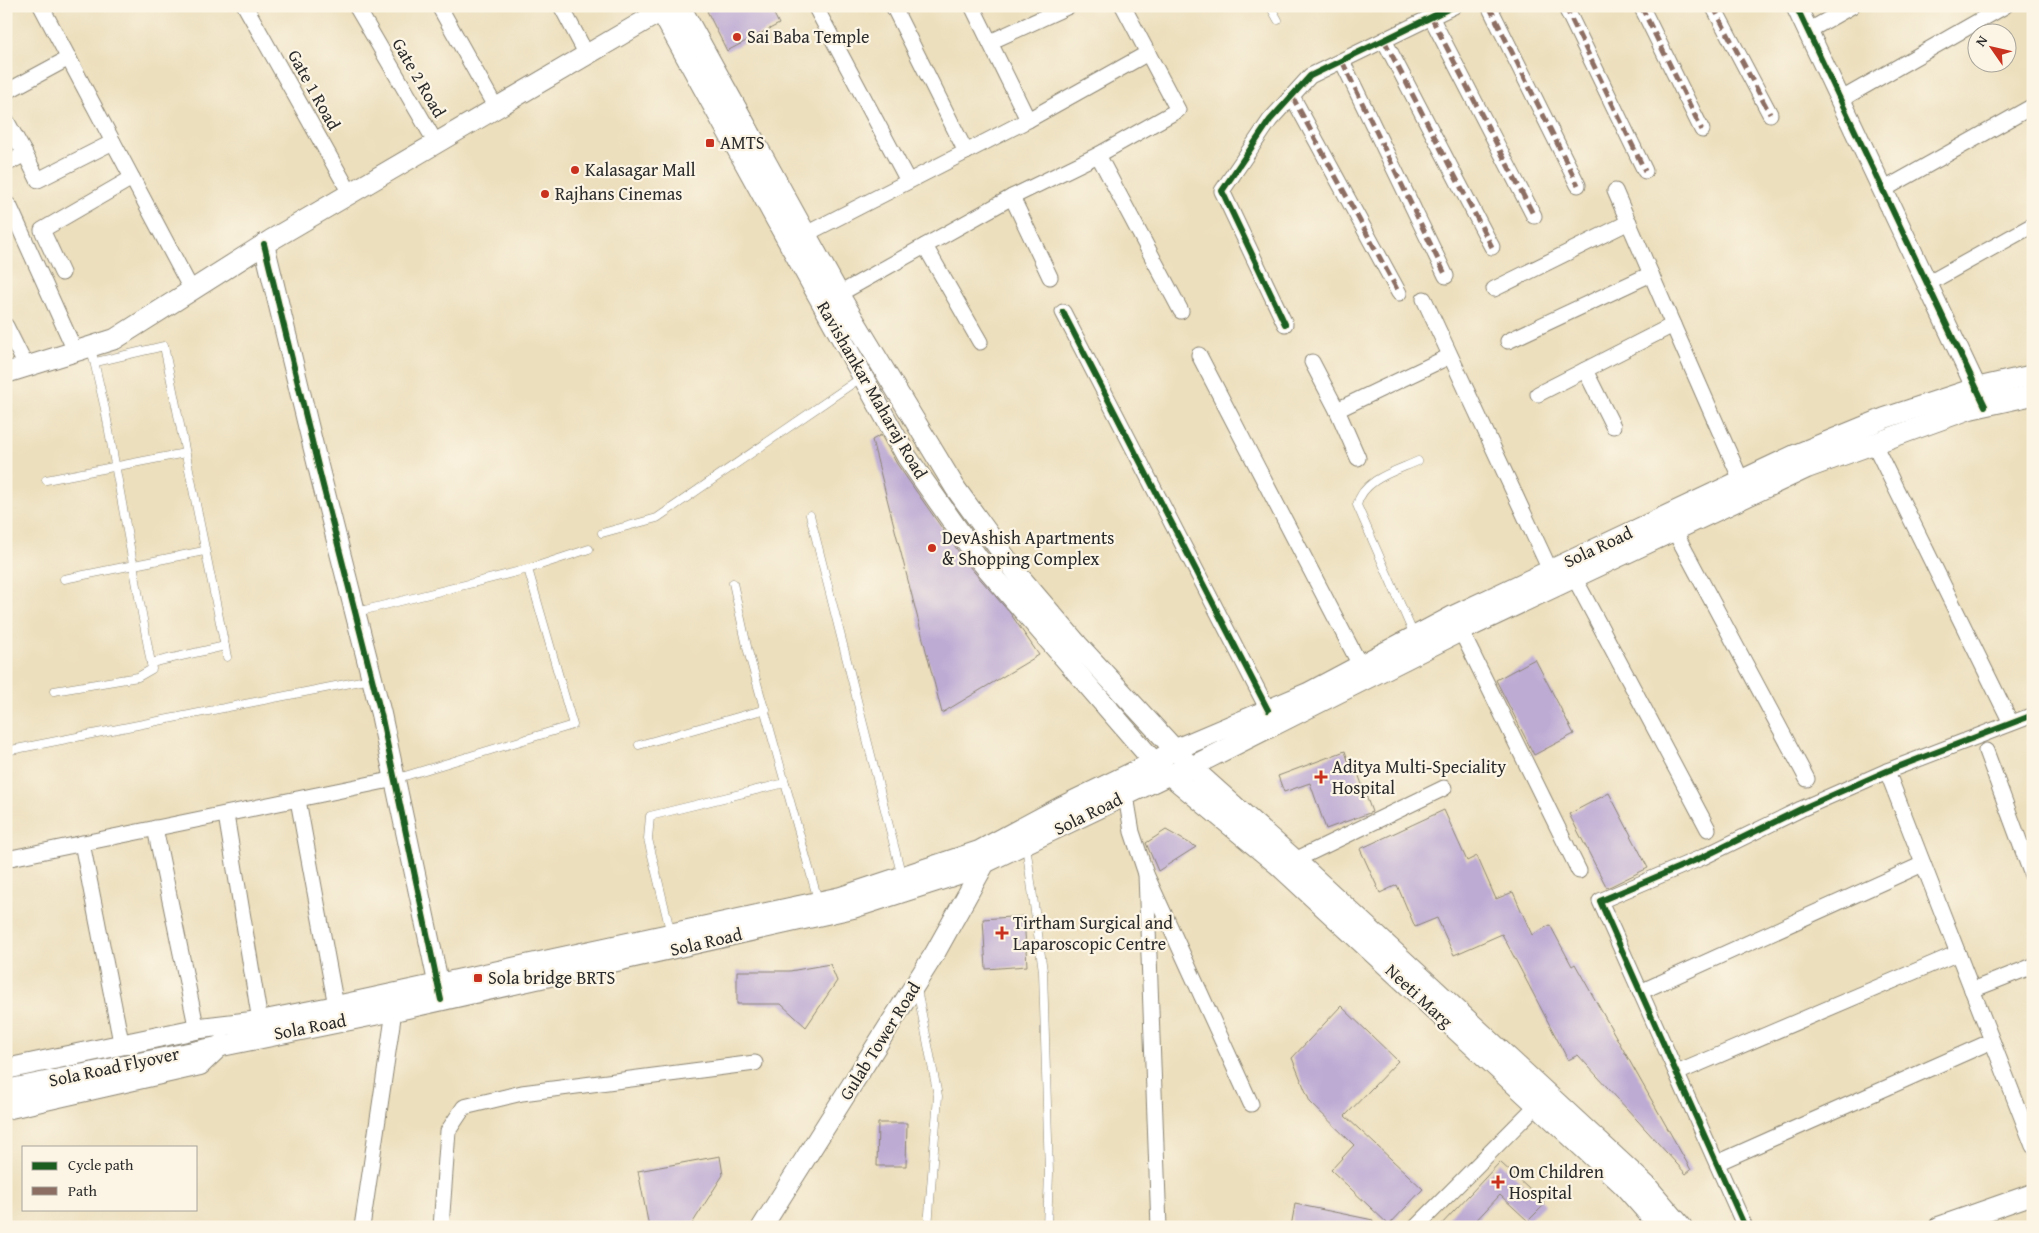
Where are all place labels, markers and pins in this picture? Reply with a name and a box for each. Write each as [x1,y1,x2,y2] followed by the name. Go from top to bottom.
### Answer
[747,23,870,50] place label: Sai Baba Temple
[731,31,743,43] marker: Sai Baba Temple
[720,129,765,156] place label: AMTS
[704,137,716,149] marker: AMTS
[585,156,696,183] place label: Kalasagar Mall
[569,164,581,176] marker: Kalasagar Mall
[555,180,682,207] place label: Rajhans Cinemas
[539,188,551,200] marker: Rajhans Cinemas
[942,524,1114,572] place label: DevAshish Apartments & Shopping Complex
[926,542,938,554] marker: DevAshish Apartments & Shopping Complex
[1332,753,1506,801] place label: Aditya Multi-Speciality Hospital
[1314,770,1328,784] marker: Aditya Multi-Speciality Hospital
[1013,909,1173,957] place label: Tirtham Surgical and Laparoscopic Centre
[995,926,1009,940] marker: Tirtham Surgical and Laparoscopic Centre
[488,964,616,991] place label: Sola bridge BRTS
[472,972,484,984] marker: Sola bridge BRTS
[1509,1158,1604,1206] place label: Om Children Hospital
[1491,1175,1505,1189] marker: Om Children Hospital

